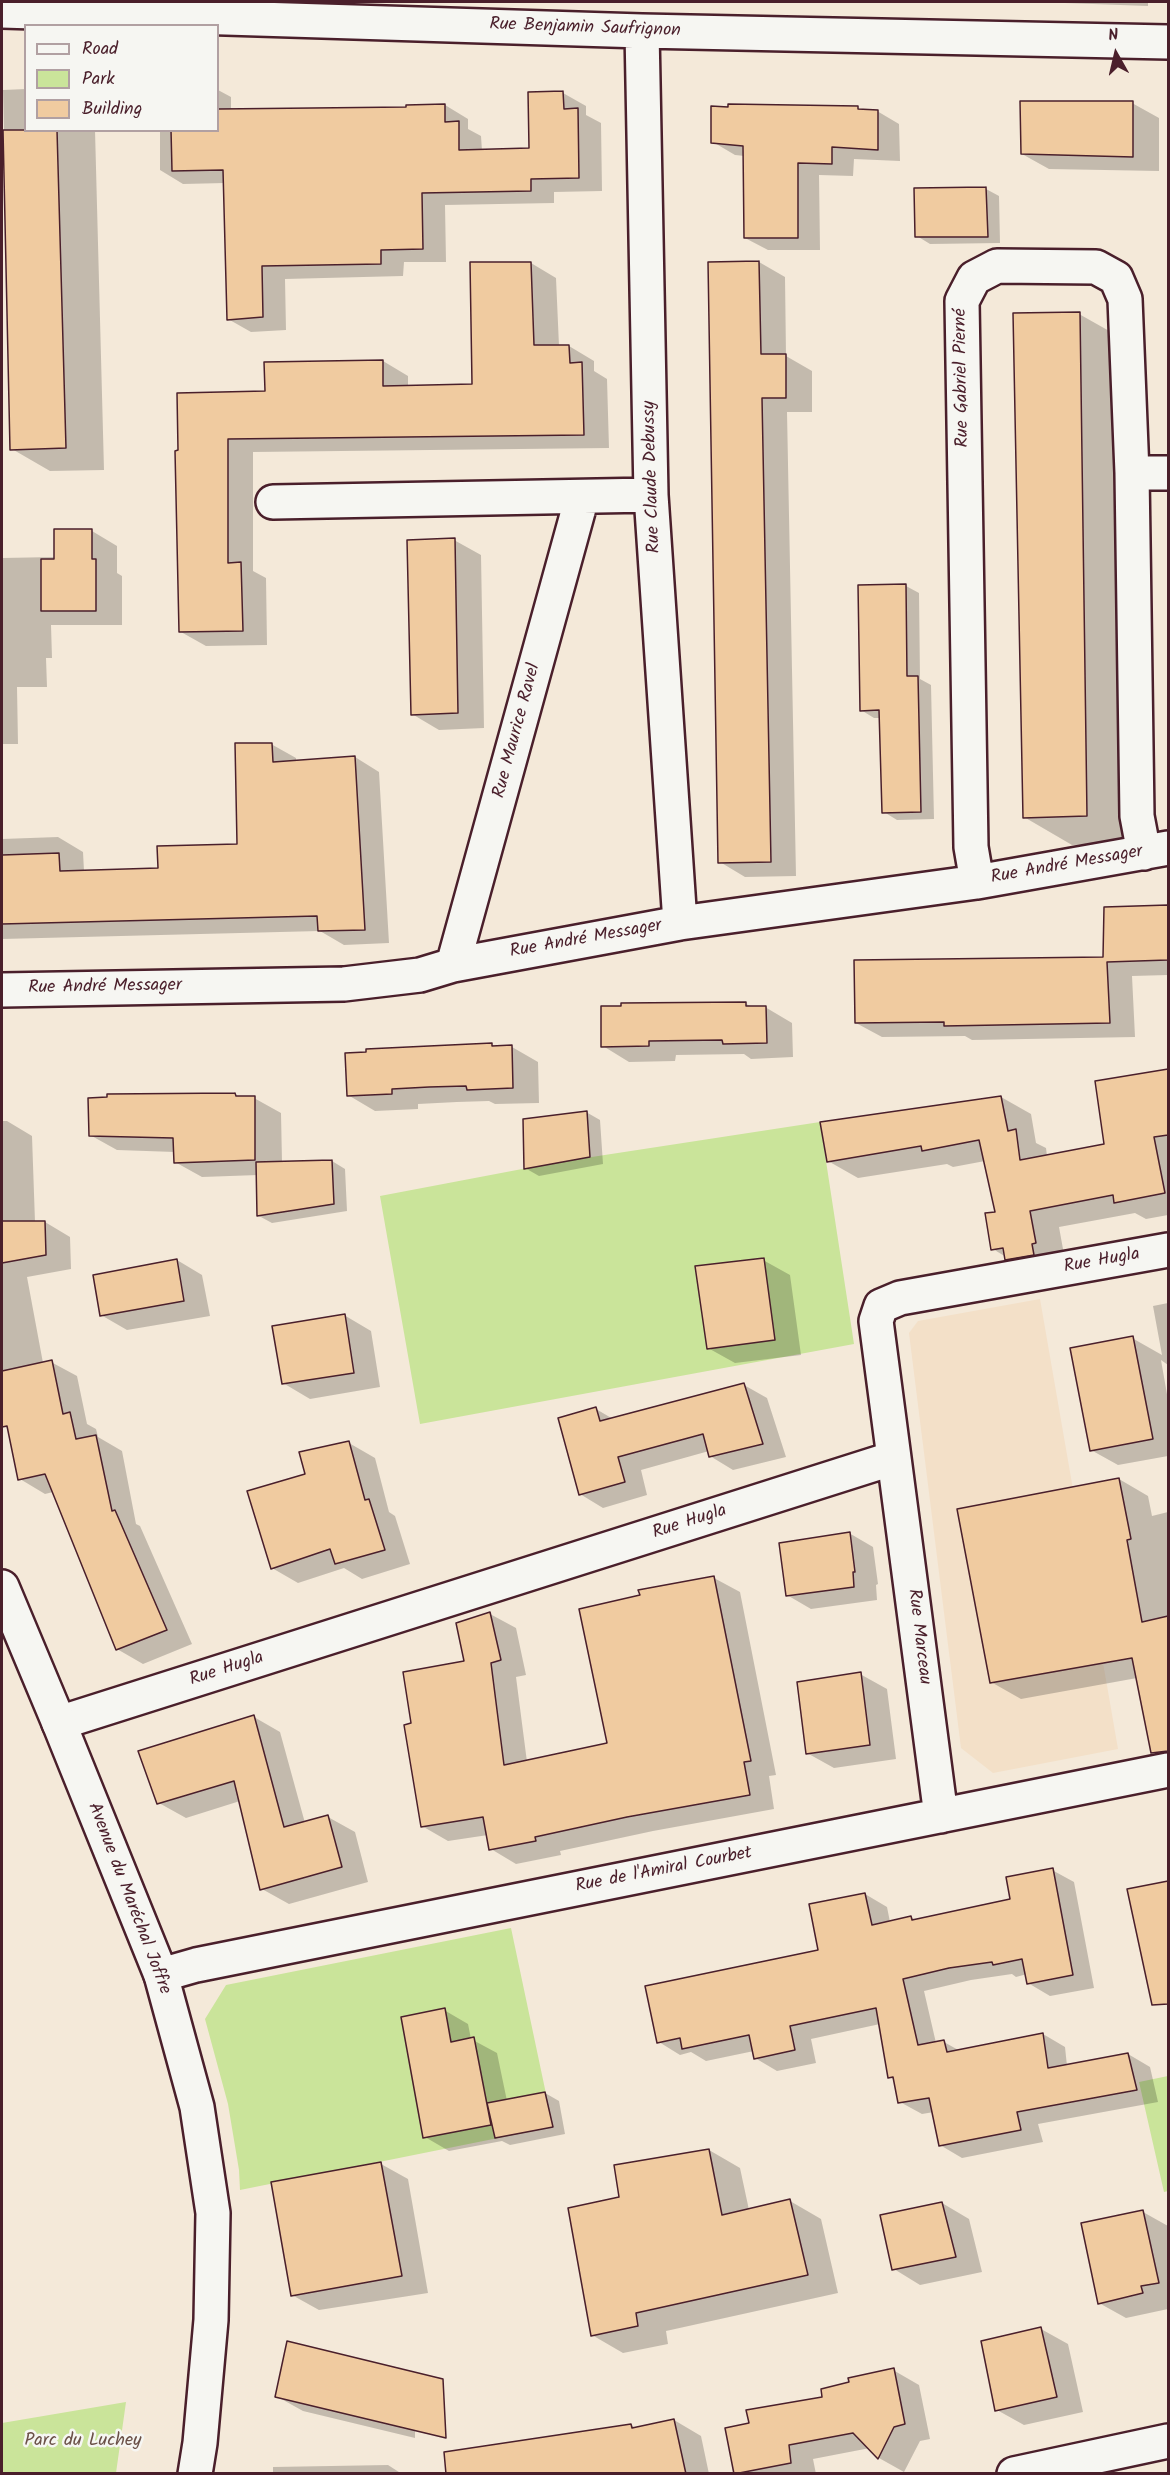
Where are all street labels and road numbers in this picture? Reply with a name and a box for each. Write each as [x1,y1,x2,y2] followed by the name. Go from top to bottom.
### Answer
[489,15,681,43] street label: Rue Benjamin Saufrignon
[951,308,975,448] street label: Rue Gabriel Pierné
[640,400,666,554] street label: Rue Claude Debussy
[490,661,546,801] street label: Rue Maurice Ravel
[989,842,1145,890] street label: Rue André Messager
[508,916,664,964] street label: Rue André Messager
[28,976,182,1000] street label: Rue André Messager
[1062,1245,1142,1279] street label: Rue Hugla
[650,1501,730,1545] street label: Rue Hugla
[901,1588,935,1686] street label: Rue Marceau
[187,1648,267,1692] street label: Rue Hugla
[81,1800,175,1998] street label: Avenue du Maréchal Joffre
[574,1843,754,1899] street label: Rue de l'Amiral Courbet

